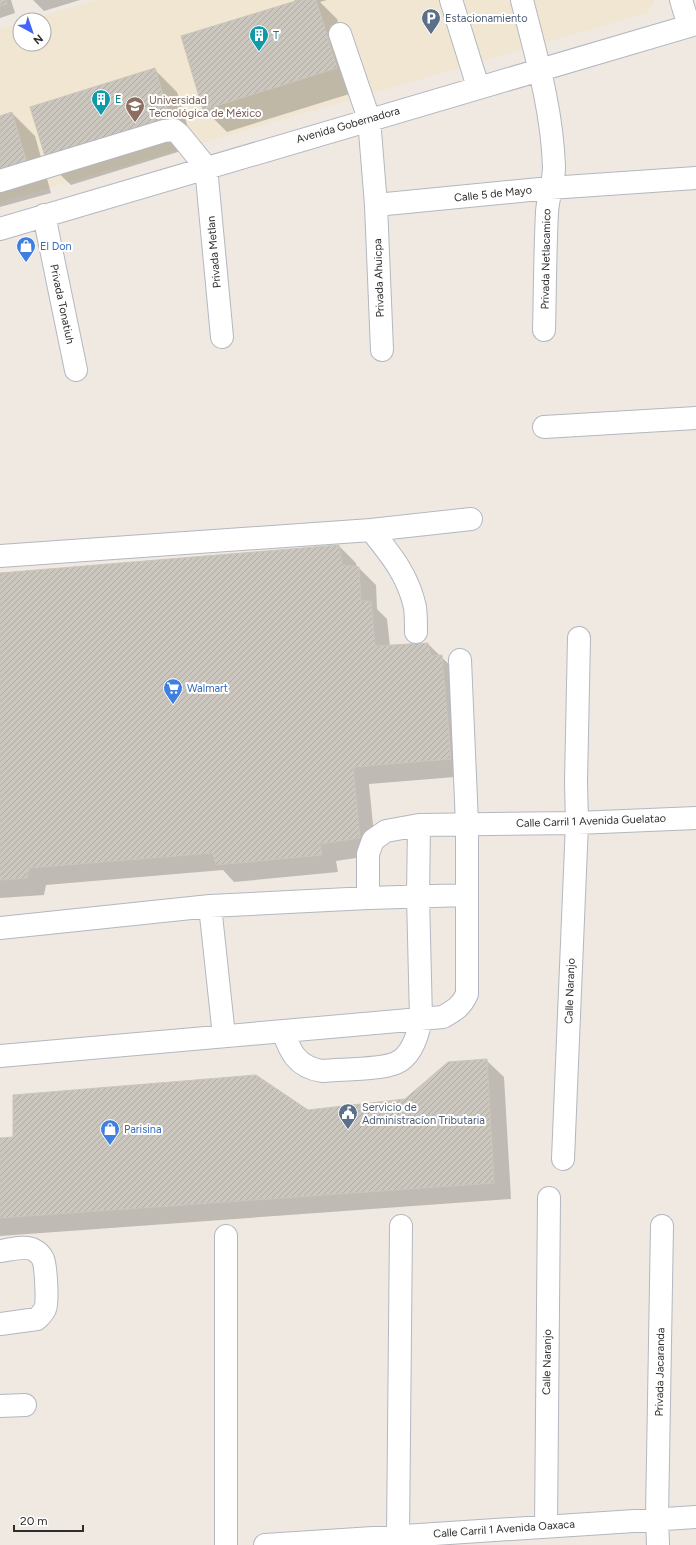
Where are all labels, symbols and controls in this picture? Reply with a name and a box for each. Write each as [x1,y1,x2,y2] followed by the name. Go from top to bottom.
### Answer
[420,7,442,35] parking icon: Estacionamiento
[12,12,52,52] north arrow
[445,12,528,25] place label: Estacionamiento
[248,24,270,52] building icon: T
[273,29,279,42] place label: T
[31,32,46,47] text: N
[90,88,112,116] building icon: E
[115,93,122,106] place label: E
[149,94,262,120] place label: Universidad Tecnológica de México
[124,95,146,123] school or university icon: Universidad Tecnológica de México
[295,104,401,146] street label: Avenida Gobernadora
[453,183,533,205] street label: Calle 5 de Mayo
[539,208,553,310] street label: Privada Netlacamico
[204,215,224,289] street label: Privada Metlan
[15,235,37,263] shop icon: El Don
[371,238,387,318] street label: Privada Ahuicpa
[40,240,72,253] place label: El Don
[47,263,77,345] street label: Privada Tonatiuh
[162,677,184,705] supermarket icon: Walmart
[187,682,228,695] place label: Walmart
[516,812,666,830] street label: Calle Carril 1 Avenida Guelatao
[562,958,578,1024] street label: Calle Naranjo
[362,1101,485,1127] place label: Servicio de Administracíon Tributaria
[337,1102,359,1130] public building icon: Servicio de Administracíon Tributaria
[99,1118,121,1146] shop icon: Parisina
[124,1123,162,1136] place label: Parisina
[653,1327,667,1417] street label: Privada Jacaranda
[540,1329,554,1395] street label: Calle Naranjo
[14,1507,83,1533] scale bar
[20,1514,48,1528] text: 20 m
[433,1518,575,1540] street label: Calle Carril 1 Avenida Oaxaca

